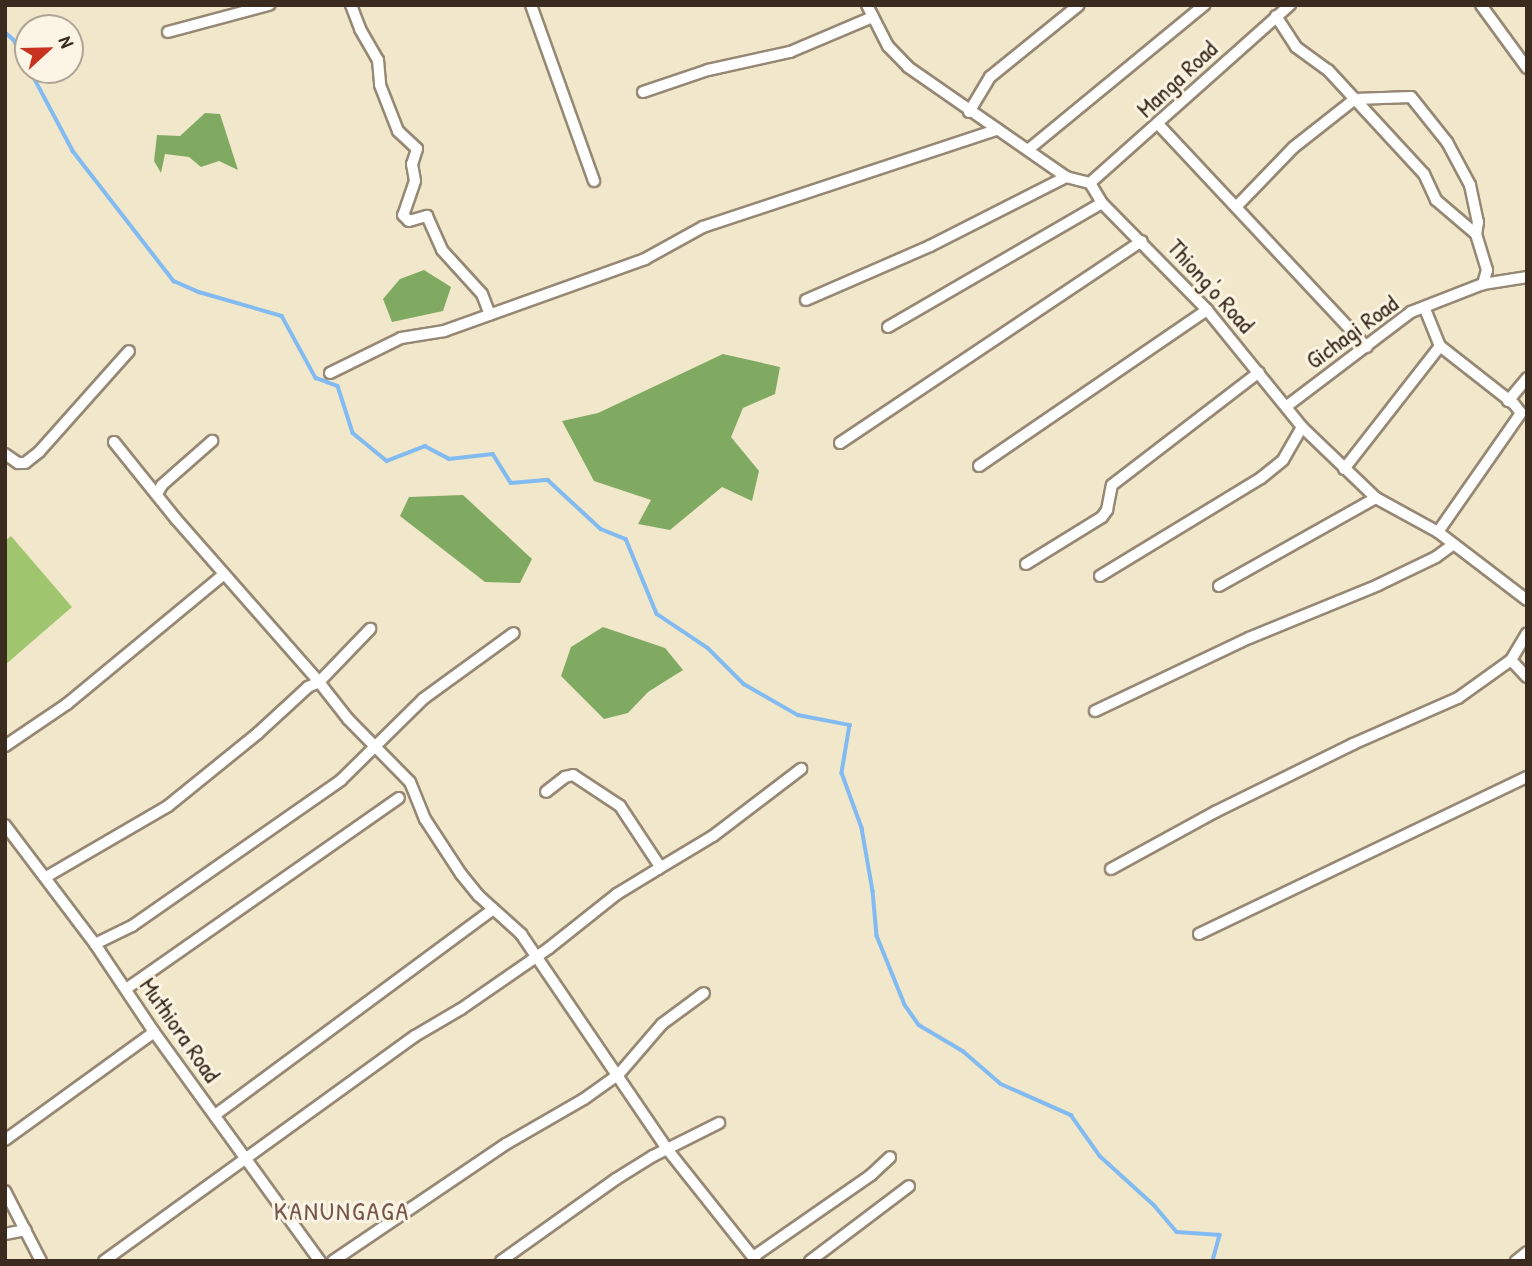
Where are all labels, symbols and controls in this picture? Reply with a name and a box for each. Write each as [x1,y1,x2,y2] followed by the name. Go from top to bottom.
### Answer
[14,14,84,84] north arrow
[53,32,81,51] text: N
[1131,35,1223,123] street label: Manga Road
[1161,233,1261,339] street label: Thiong'o Road
[1300,289,1404,375] street label: Gichagi Road
[134,972,226,1088] street label: Muthiora Road
[275,1195,409,1227] district label: KANUNGAGA

